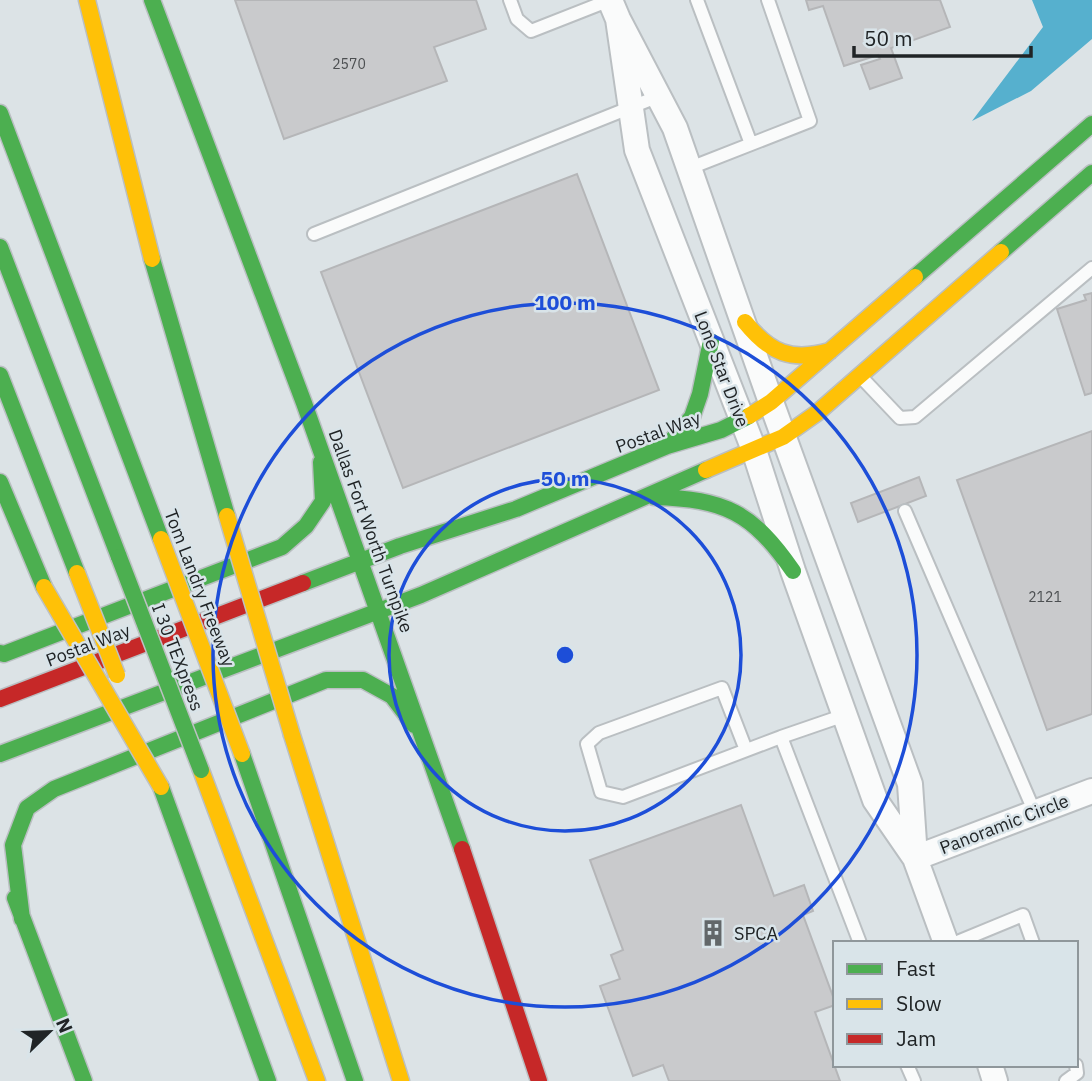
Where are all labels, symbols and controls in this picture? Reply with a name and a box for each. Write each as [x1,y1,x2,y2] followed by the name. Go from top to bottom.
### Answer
[854,14,1031,58] scale bar
[864,24,913,52] text: 50 m
[332,55,366,73] house number: 2570
[534,288,596,316] text: 100 m
[689,308,755,430] street label: Lone Star Drive
[612,406,704,458] street label: Postal Way
[323,426,419,636] street label: Dallas Fort Worth Turnpike
[541,464,589,492] text: 50 m
[159,506,241,670] street label: Tom Landry Freeway
[1028,588,1062,606] house number: 2121
[147,600,209,714] street label: I 30 TEXpress
[42,618,134,672] street label: Postal Way
[553,643,577,667] centre of rings
[936,789,1072,859] street label: Panoramic Circle
[698,918,728,948] building icon: SPCA
[734,922,779,945] place label: SPCA
[833,941,1078,1067] legend
[896,954,936,982] text: Fast
[896,989,942,1017] text: Slow
[14,997,84,1067] north arrow
[51,1014,78,1036] text: N
[896,1024,936,1052] text: Jam

